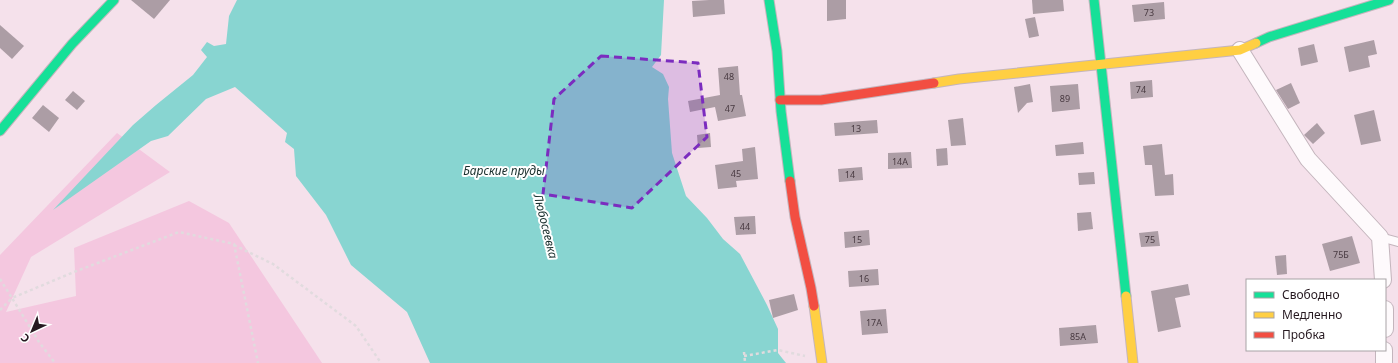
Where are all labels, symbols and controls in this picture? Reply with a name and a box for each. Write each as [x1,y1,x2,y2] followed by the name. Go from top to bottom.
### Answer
[1144,6,1154,19] house number: 73
[724,70,734,83] house number: 48
[1136,83,1146,96] house number: 74
[1060,92,1070,105] house number: 89
[725,102,735,115] house number: 47
[851,122,861,135] house number: 13
[892,155,908,168] house number: 14А
[463,162,545,179] water label: Барские пруды
[731,167,741,180] house number: 45
[845,168,855,181] house number: 14
[529,191,562,260] water label: Любосеевка
[740,220,750,233] house number: 44
[852,233,862,246] house number: 15
[1145,233,1155,246] house number: 75
[1333,248,1349,261] house number: 75Б
[859,272,869,285] house number: 16
[1246,279,1386,351] legend
[1282,286,1340,303] text: Свободно
[1282,306,1342,323] text: Медленно
[12,311,52,351] north arrow
[866,316,882,329] house number: 17А
[1282,326,1325,343] text: Пробка
[1070,330,1086,343] house number: 85А
[17,331,32,346] text: С

